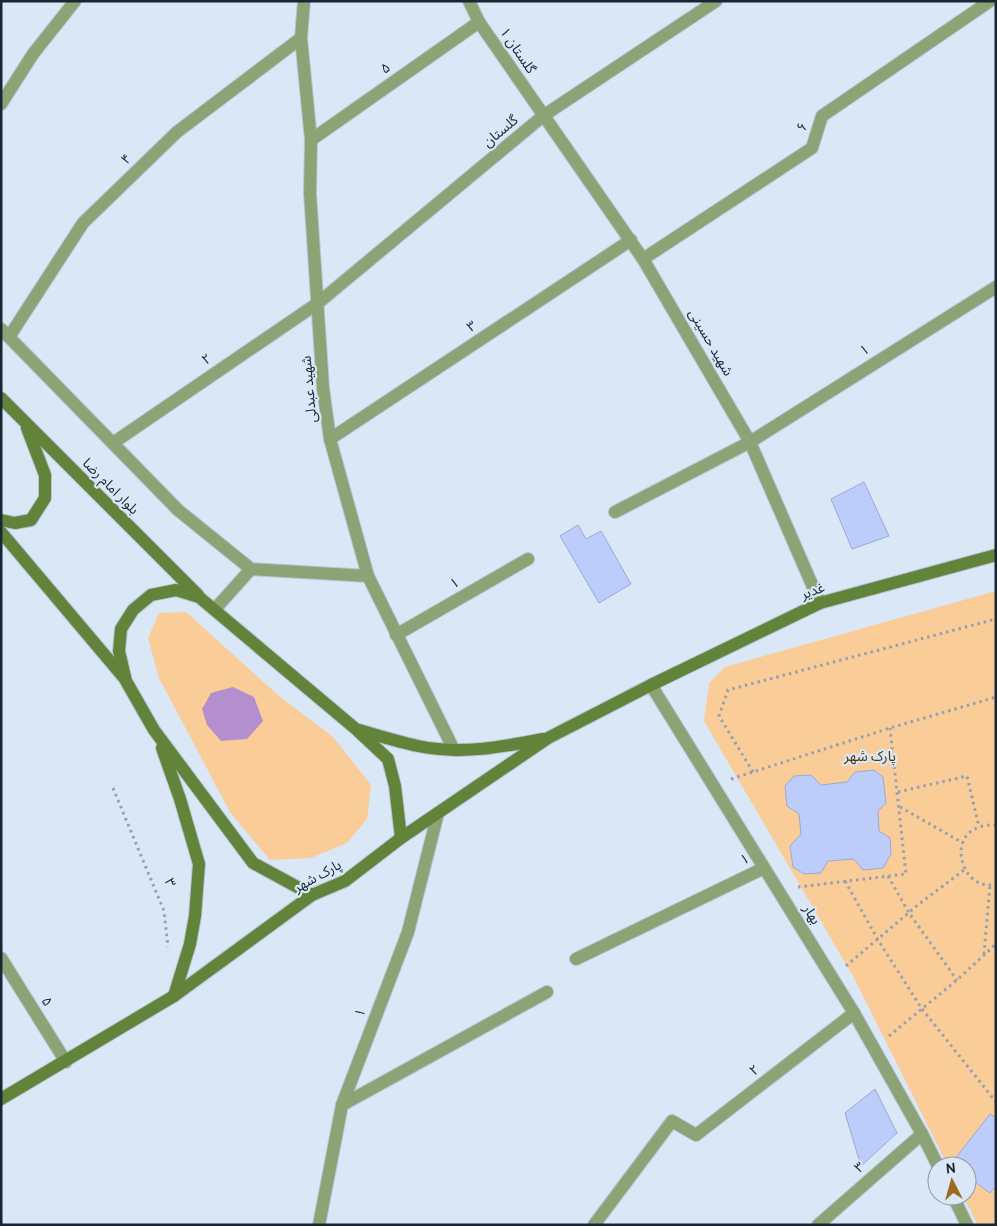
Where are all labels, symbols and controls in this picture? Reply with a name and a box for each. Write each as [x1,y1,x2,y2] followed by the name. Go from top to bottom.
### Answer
[495,25,539,78] street label: گلستان ۱
[378,60,394,78] street label: ۵
[480,112,522,152] street label: گلستان
[794,121,812,133] street label: ۶
[118,151,136,169] street label: ۴
[684,306,736,380] street label: شهید حسینی
[464,318,480,336] street label: ۳
[857,342,873,360] street label: ۱
[199,351,215,369] street label: ۲
[299,355,321,423] street label: شهید عبدلی
[78,455,142,520] street label: بلوار امام رضا
[447,575,463,593] street label: ۱
[798,580,827,605] street label: غدیر
[843,749,896,766] park label: پارک شهر
[738,851,752,869] street label: ۱
[290,857,345,898] street label: پارک شهر
[160,876,178,890] street label: ۳
[798,901,824,928] street label: بهار
[37,994,55,1010] street label: ۵
[352,1006,370,1020] street label: ۱
[747,1062,763,1080] street label: ۲
[927,1156,977,1206] north arrow
[851,1159,869,1177] street label: ۳
[945,1161,957,1179] text: N

